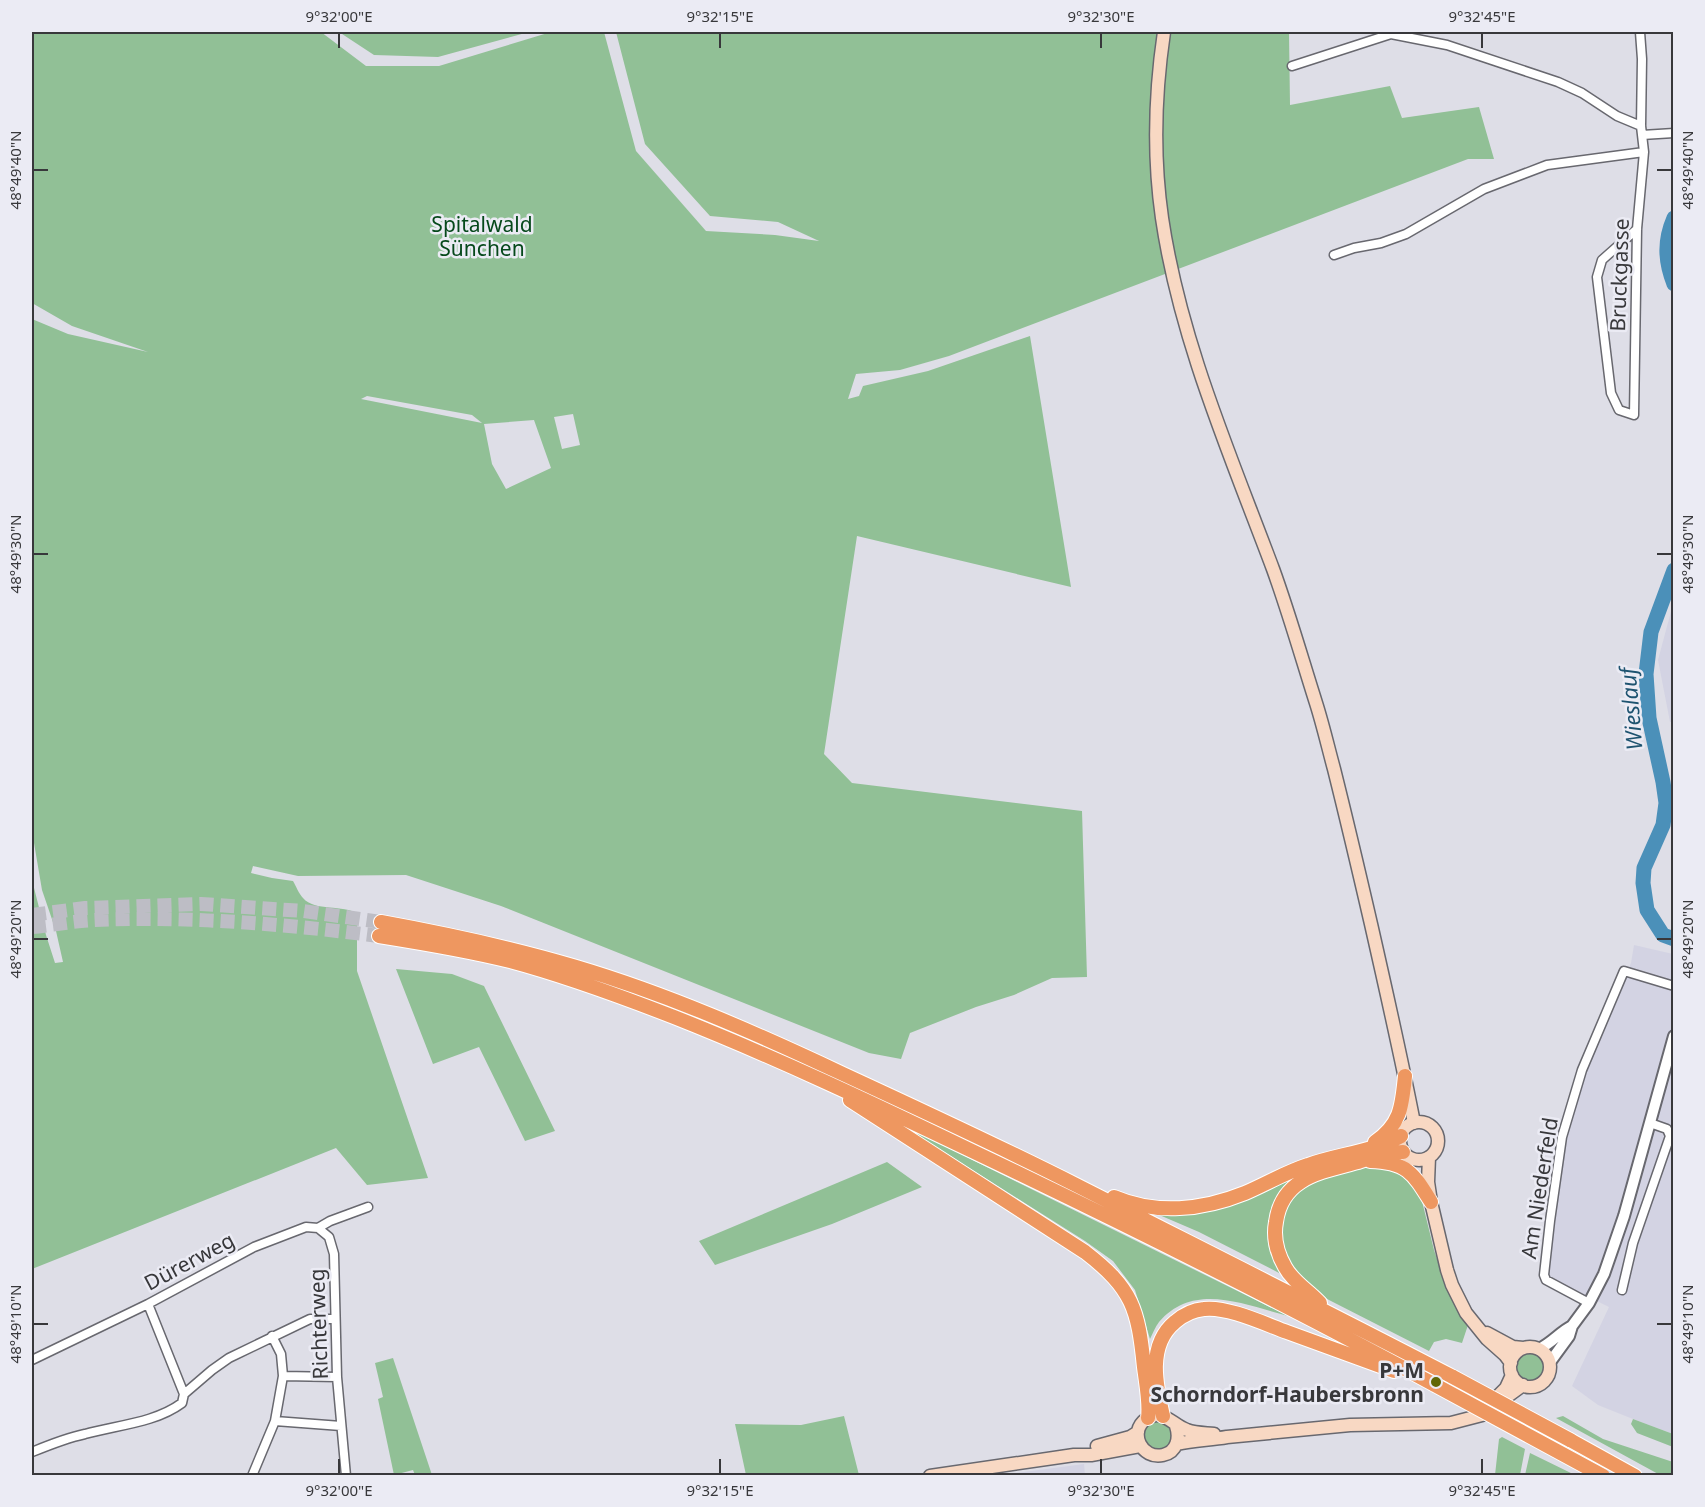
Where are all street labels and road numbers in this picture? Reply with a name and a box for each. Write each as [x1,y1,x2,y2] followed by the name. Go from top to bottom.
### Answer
[1603,218,1635,332] street label: Bruckgasse
[1514,1115,1564,1261] street label: Am Niederfeld
[139,1226,239,1296] street label: Dürerweg
[302,1268,334,1380] street label: Richterweg

